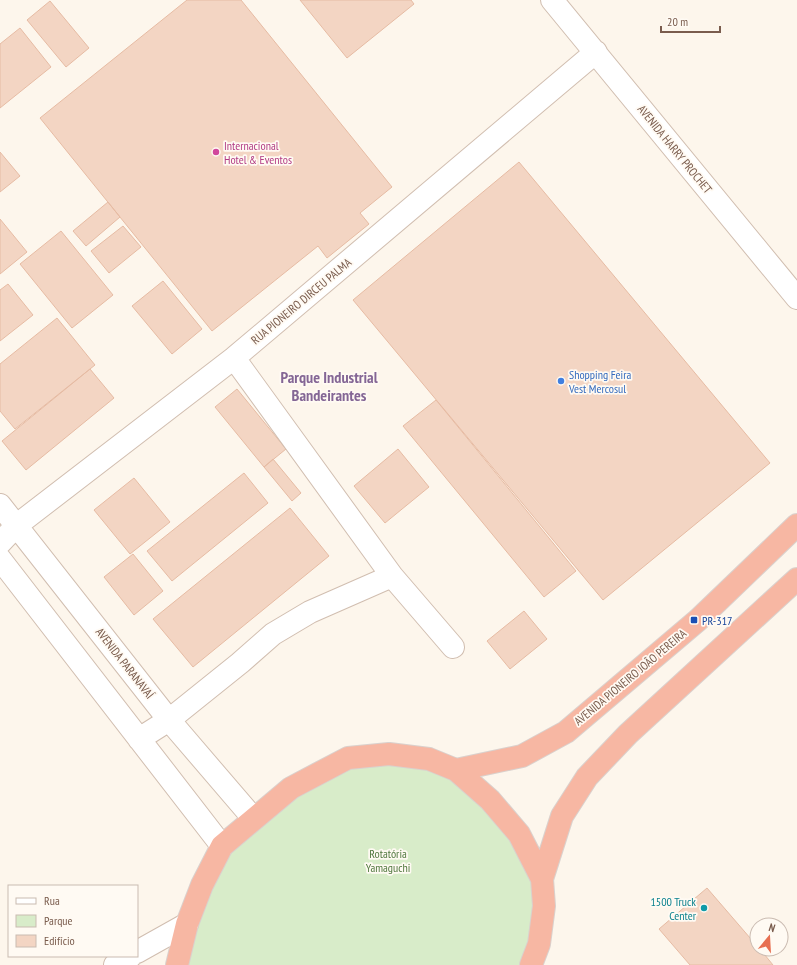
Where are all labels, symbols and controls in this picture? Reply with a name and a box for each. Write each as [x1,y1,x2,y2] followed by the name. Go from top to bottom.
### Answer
[661,8,720,34] scale bar
[667,14,688,29] text: 20 m
[635,102,716,197] street label: AVENIDA HARRY PROCHET
[224,138,292,167] place label: Internacional Hotel & Eventos
[211,147,221,157] marker: Internacional Hotel & Eventos
[248,254,354,347] street label: RUA PIONEIRO DIRCEU PALMA
[280,367,378,405] district label: Parque Industrial Bandeirantes
[568,367,631,396] place label: Shopping Feira Vest Mercosul
[556,376,566,386] marker: Shopping Feira Vest Mercosul
[702,613,732,628] place label: PR-317
[689,615,699,625] marker: PR-317
[93,625,157,702] street label: AVENIDA PARANAVAÍ
[571,625,689,728] street label: AVENIDA PIONEIRO JOÃO PEREIRA
[366,846,410,875] park label: Rotatória Yamaguchi
[8,885,138,957] legend
[44,893,60,908] text: Rua
[650,894,697,923] place label: 1500 Truck Center
[699,903,709,913] marker: 1500 Truck Center
[44,913,73,928] text: Parque
[749,917,789,957] north arrow
[767,920,777,935] text: N
[44,933,75,948] text: Edifício

